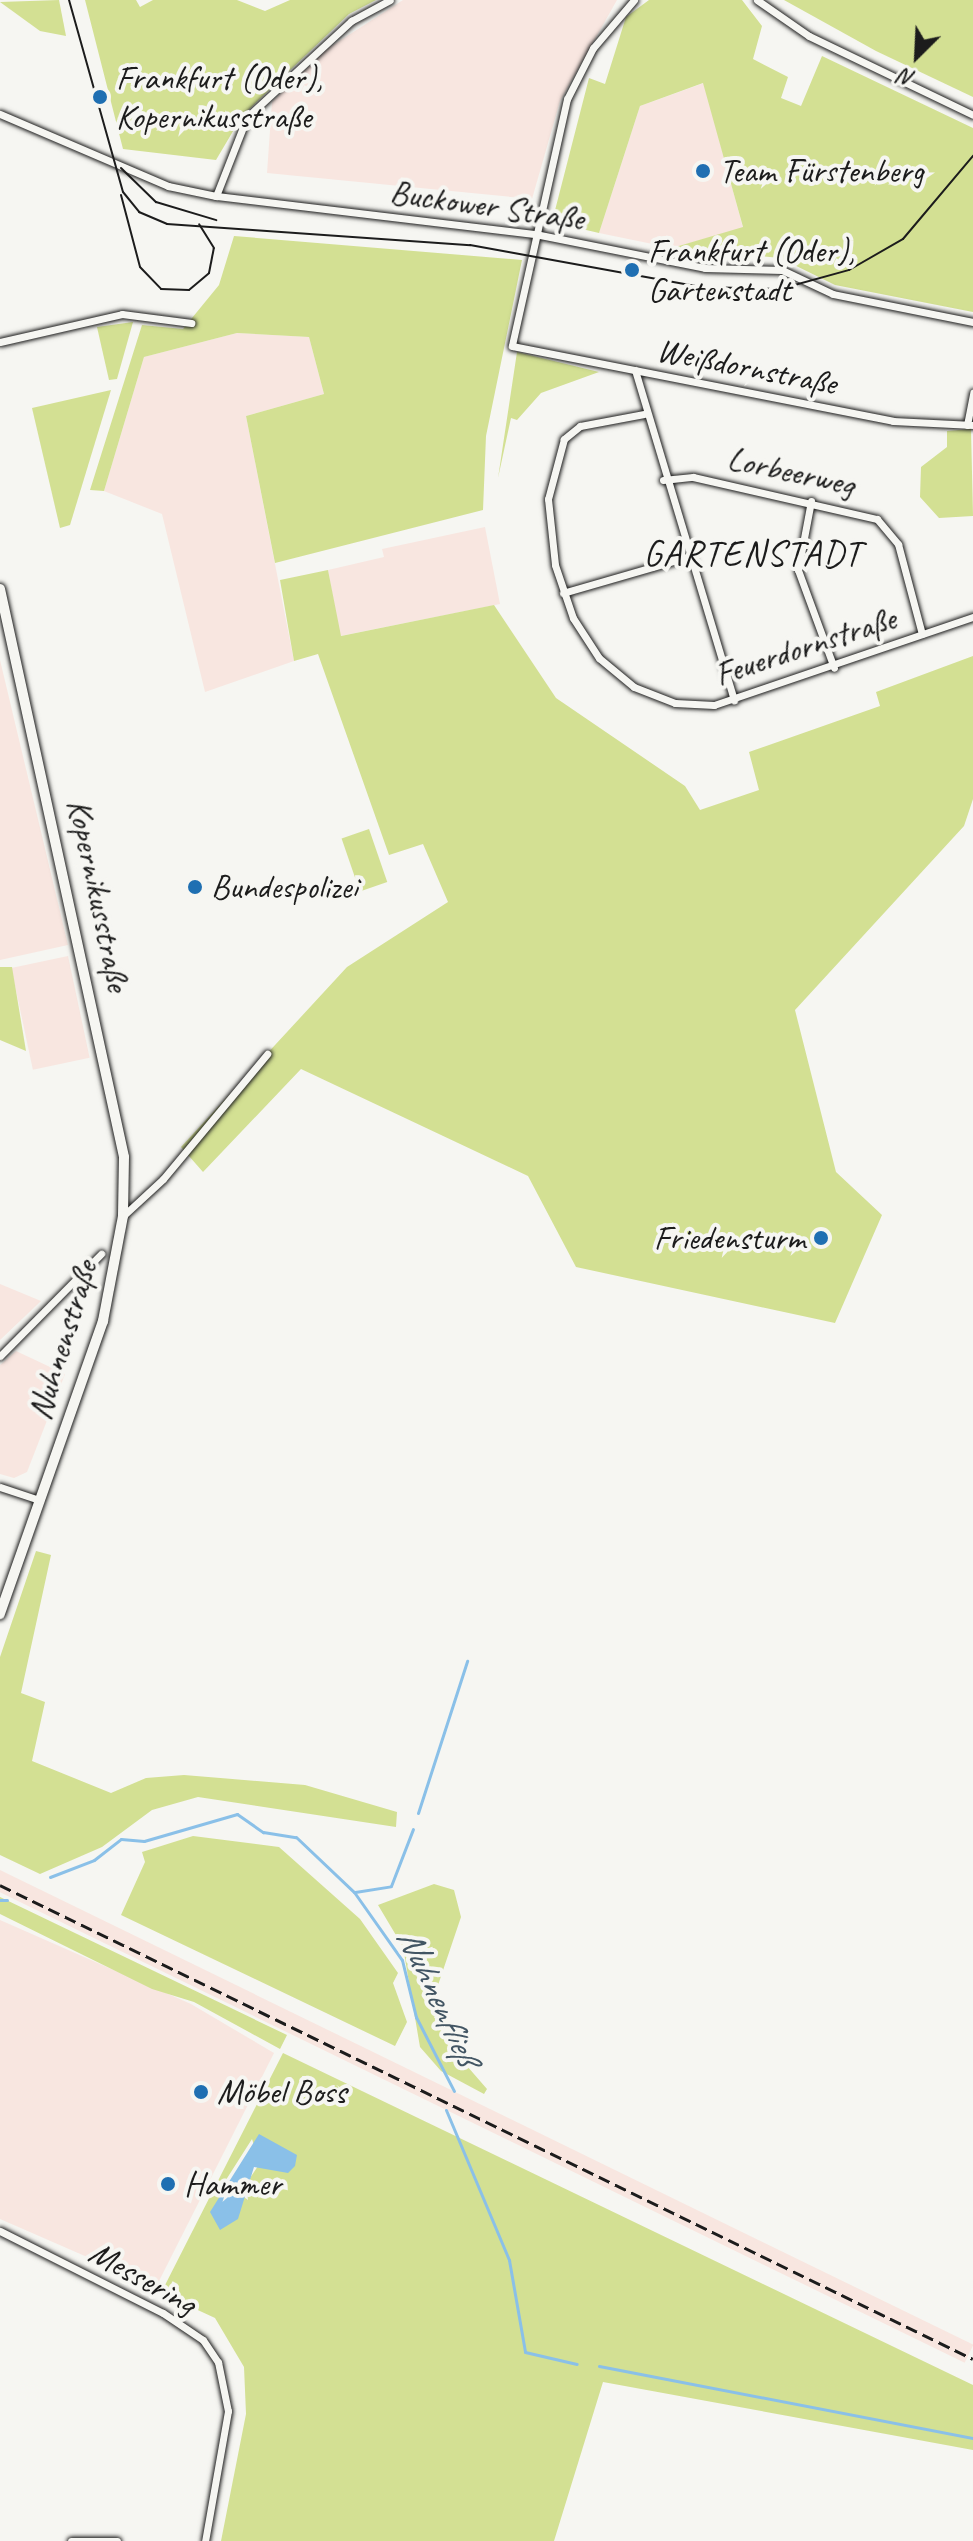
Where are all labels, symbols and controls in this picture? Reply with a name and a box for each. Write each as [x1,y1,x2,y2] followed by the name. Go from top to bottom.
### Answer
[877,16,957,96] north arrow
[116,57,323,136] place label: Frankfurt (Oder), Kopernikusstraße
[895,62,919,93] text: N
[91,88,109,106] marker: Frankfurt (Oder), Kopernikusstraße
[719,151,923,191] place label: Team Fürstenberg
[694,162,712,180] marker: Team Fürstenberg
[387,171,587,239] street label: Buckower Straße
[648,230,855,310] place label: Frankfurt (Oder), Gartenstadt
[623,261,641,279] marker: Frankfurt (Oder), Gartenstadt
[654,329,840,403] street label: Weißdornstraße
[724,438,858,504] street label: Lorbeerweg
[643,532,863,576] district label: GARTENSTADT
[709,598,901,694] street label: Feuerdornstraße
[59,795,139,995] street label: Kopernikusstraße
[211,867,358,907] place label: Bundespolizei
[186,878,204,896] marker: Bundespolizei
[654,1218,805,1258] place label: Friedensturm
[812,1229,830,1247] marker: Friedensturm
[19,1256,105,1424] street label: Nuhnenstraße
[388,1921,488,2071] water label: Nuhnenfließ
[217,2072,346,2112] place label: Möbel Boss
[192,2083,210,2101] marker: Möbel Boss
[184,2164,281,2204] place label: Hammer
[159,2175,177,2193] marker: Hammer
[82,2231,204,2323] street label: Messering

